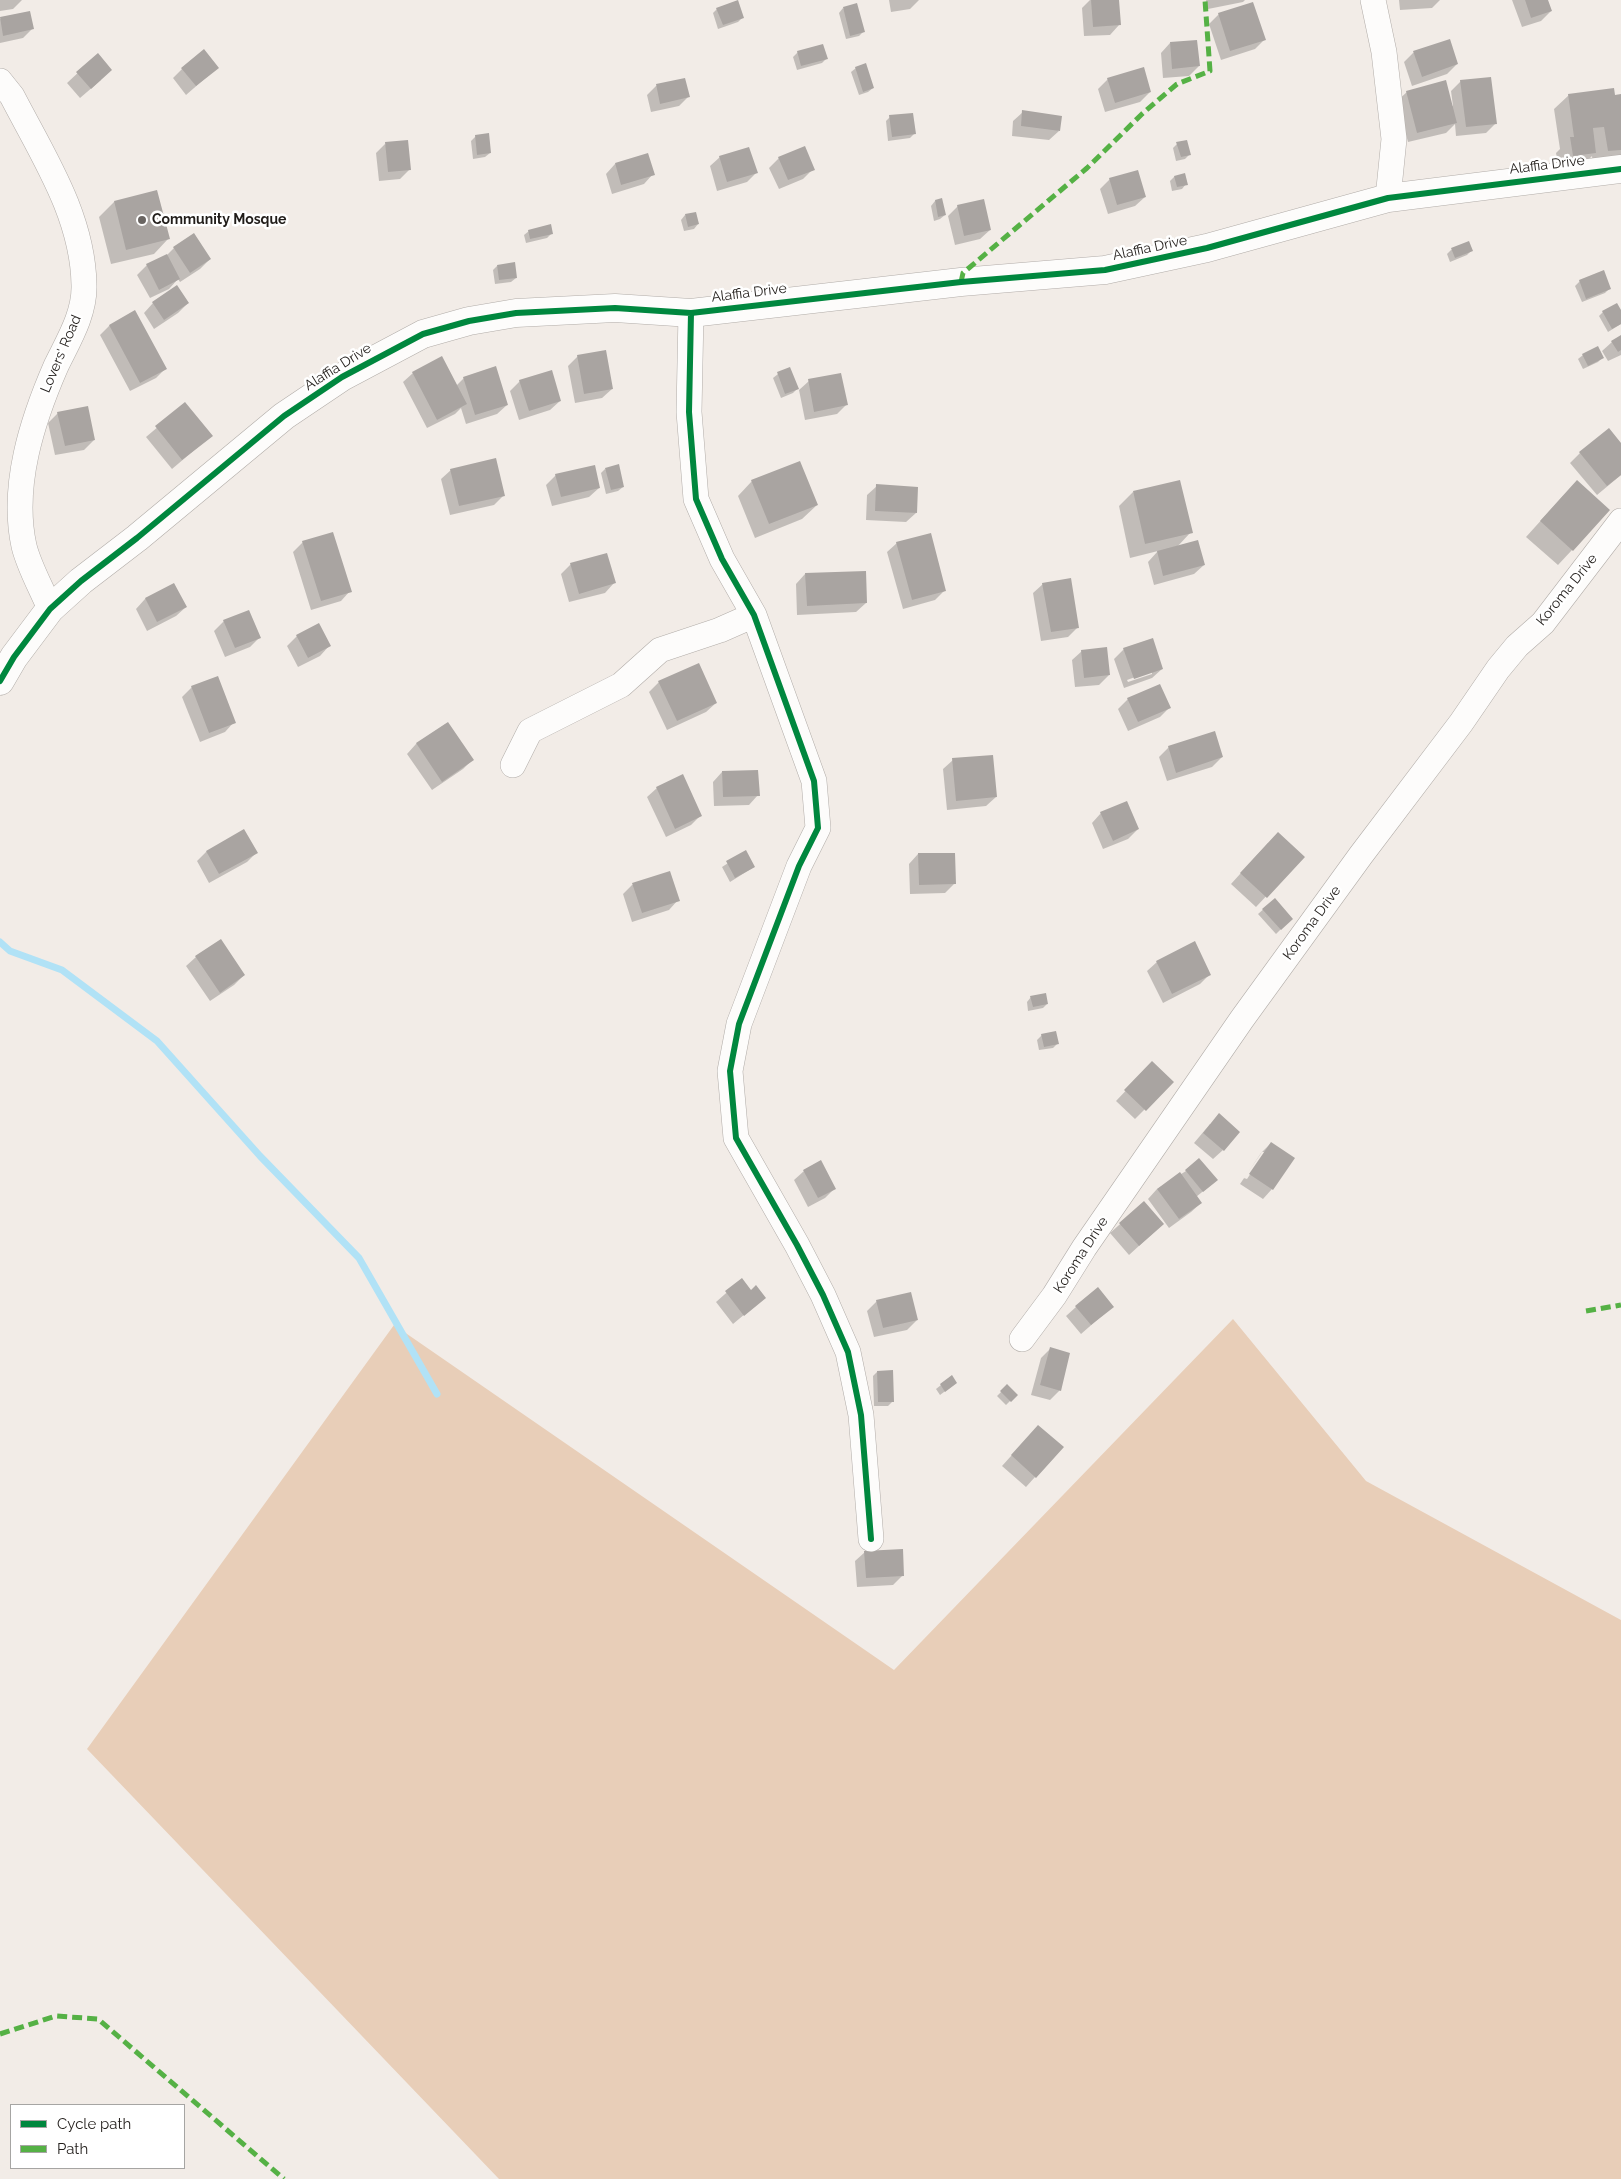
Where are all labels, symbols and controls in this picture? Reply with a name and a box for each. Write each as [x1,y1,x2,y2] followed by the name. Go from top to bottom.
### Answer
[1508,152,1586,178] street label: Alaffia Drive
[152,212,287,228] place label: Community Mosque
[136,214,148,226] marker: Community Mosque
[1111,232,1189,264] street label: Alaffia Drive
[710,280,788,306] street label: Alaffia Drive
[37,312,85,396] street label: Lovers' Road
[301,340,375,394] street label: Alaffia Drive
[1533,551,1601,629] street label: Koroma Drive
[1280,883,1344,963] street label: Koroma Drive
[1050,1214,1112,1296] street label: Koroma Drive
[10,2104,185,2169] legend
[57,2115,131,2133] text: Cycle path
[57,2140,88,2158] text: Path

